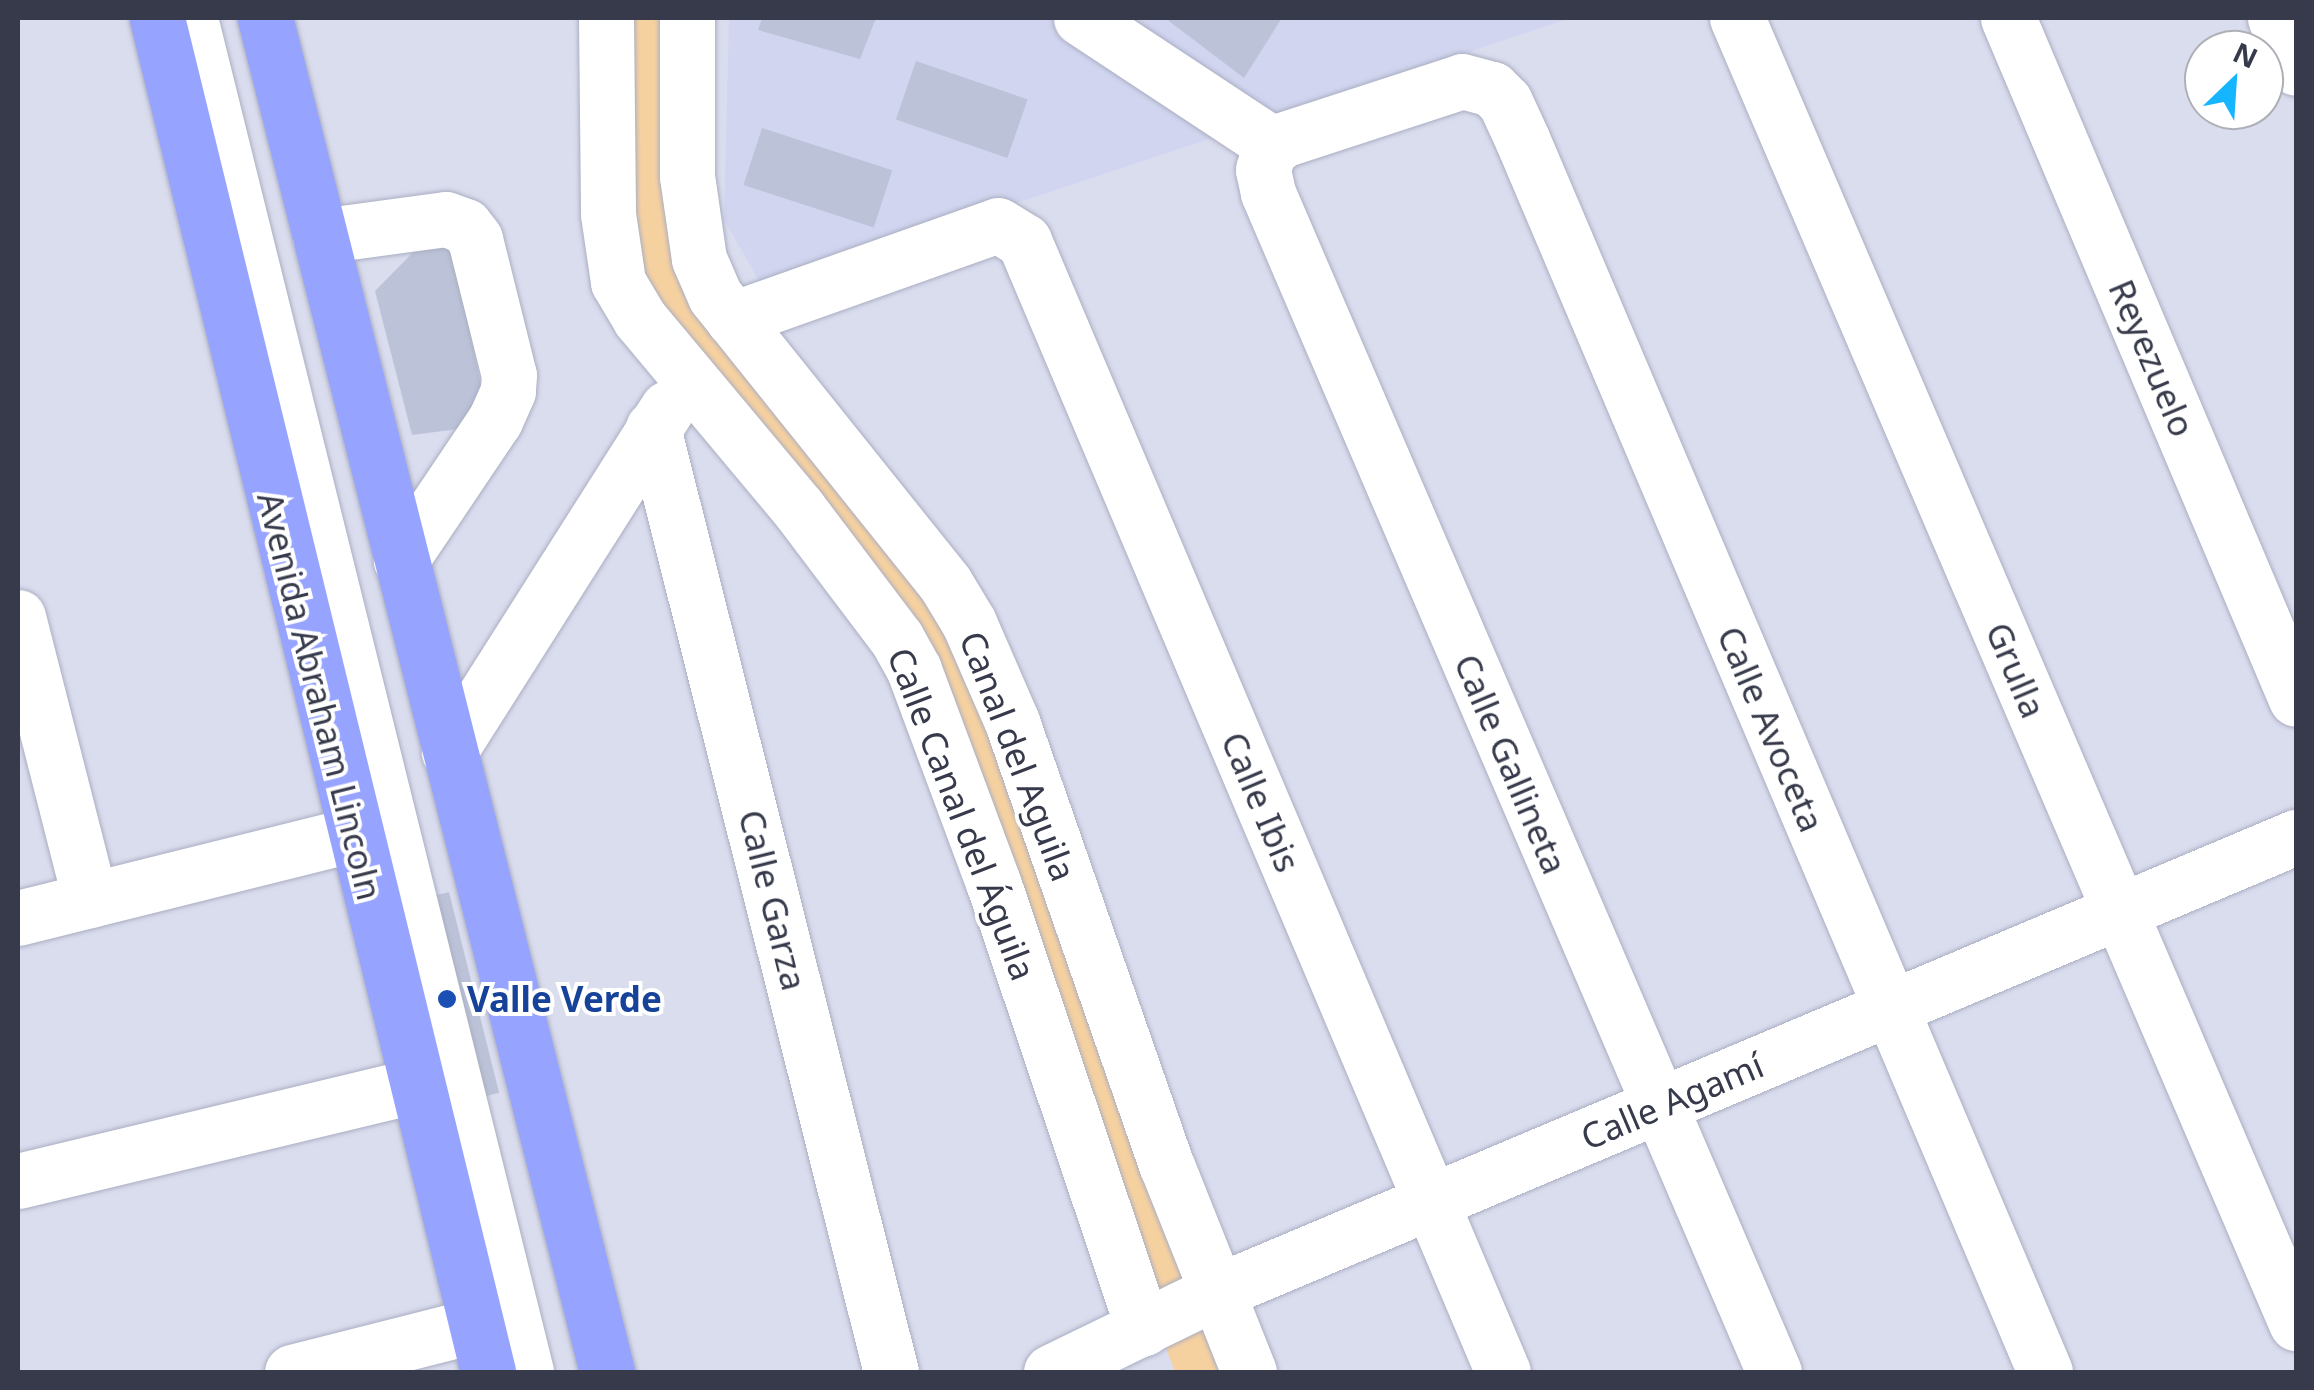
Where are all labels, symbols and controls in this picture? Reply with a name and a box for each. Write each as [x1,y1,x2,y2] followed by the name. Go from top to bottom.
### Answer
[2184,30,2284,130] north arrow
[2227,33,2264,77] text: N
[2100,273,2204,443] street label: Reyezuelo
[249,488,391,904] street label: Avenida Abraham Lincoln
[1977,616,2055,724] street label: Grulla
[1709,620,1833,838] street label: Calle Avoceta
[951,625,1085,887] street label: Canal del Aguila
[879,642,1045,986] street label: Calle Canal del Águila
[1446,648,1576,880] street label: Calle Gallineta
[1213,726,1309,878] street label: Calle Ibis
[730,806,816,994] street label: Calle Garza
[467,978,662,1020] place label: Valle Verde
[436,988,458,1010] marker: Valle Verde
[1575,1044,1769,1158] street label: Calle Agamí

